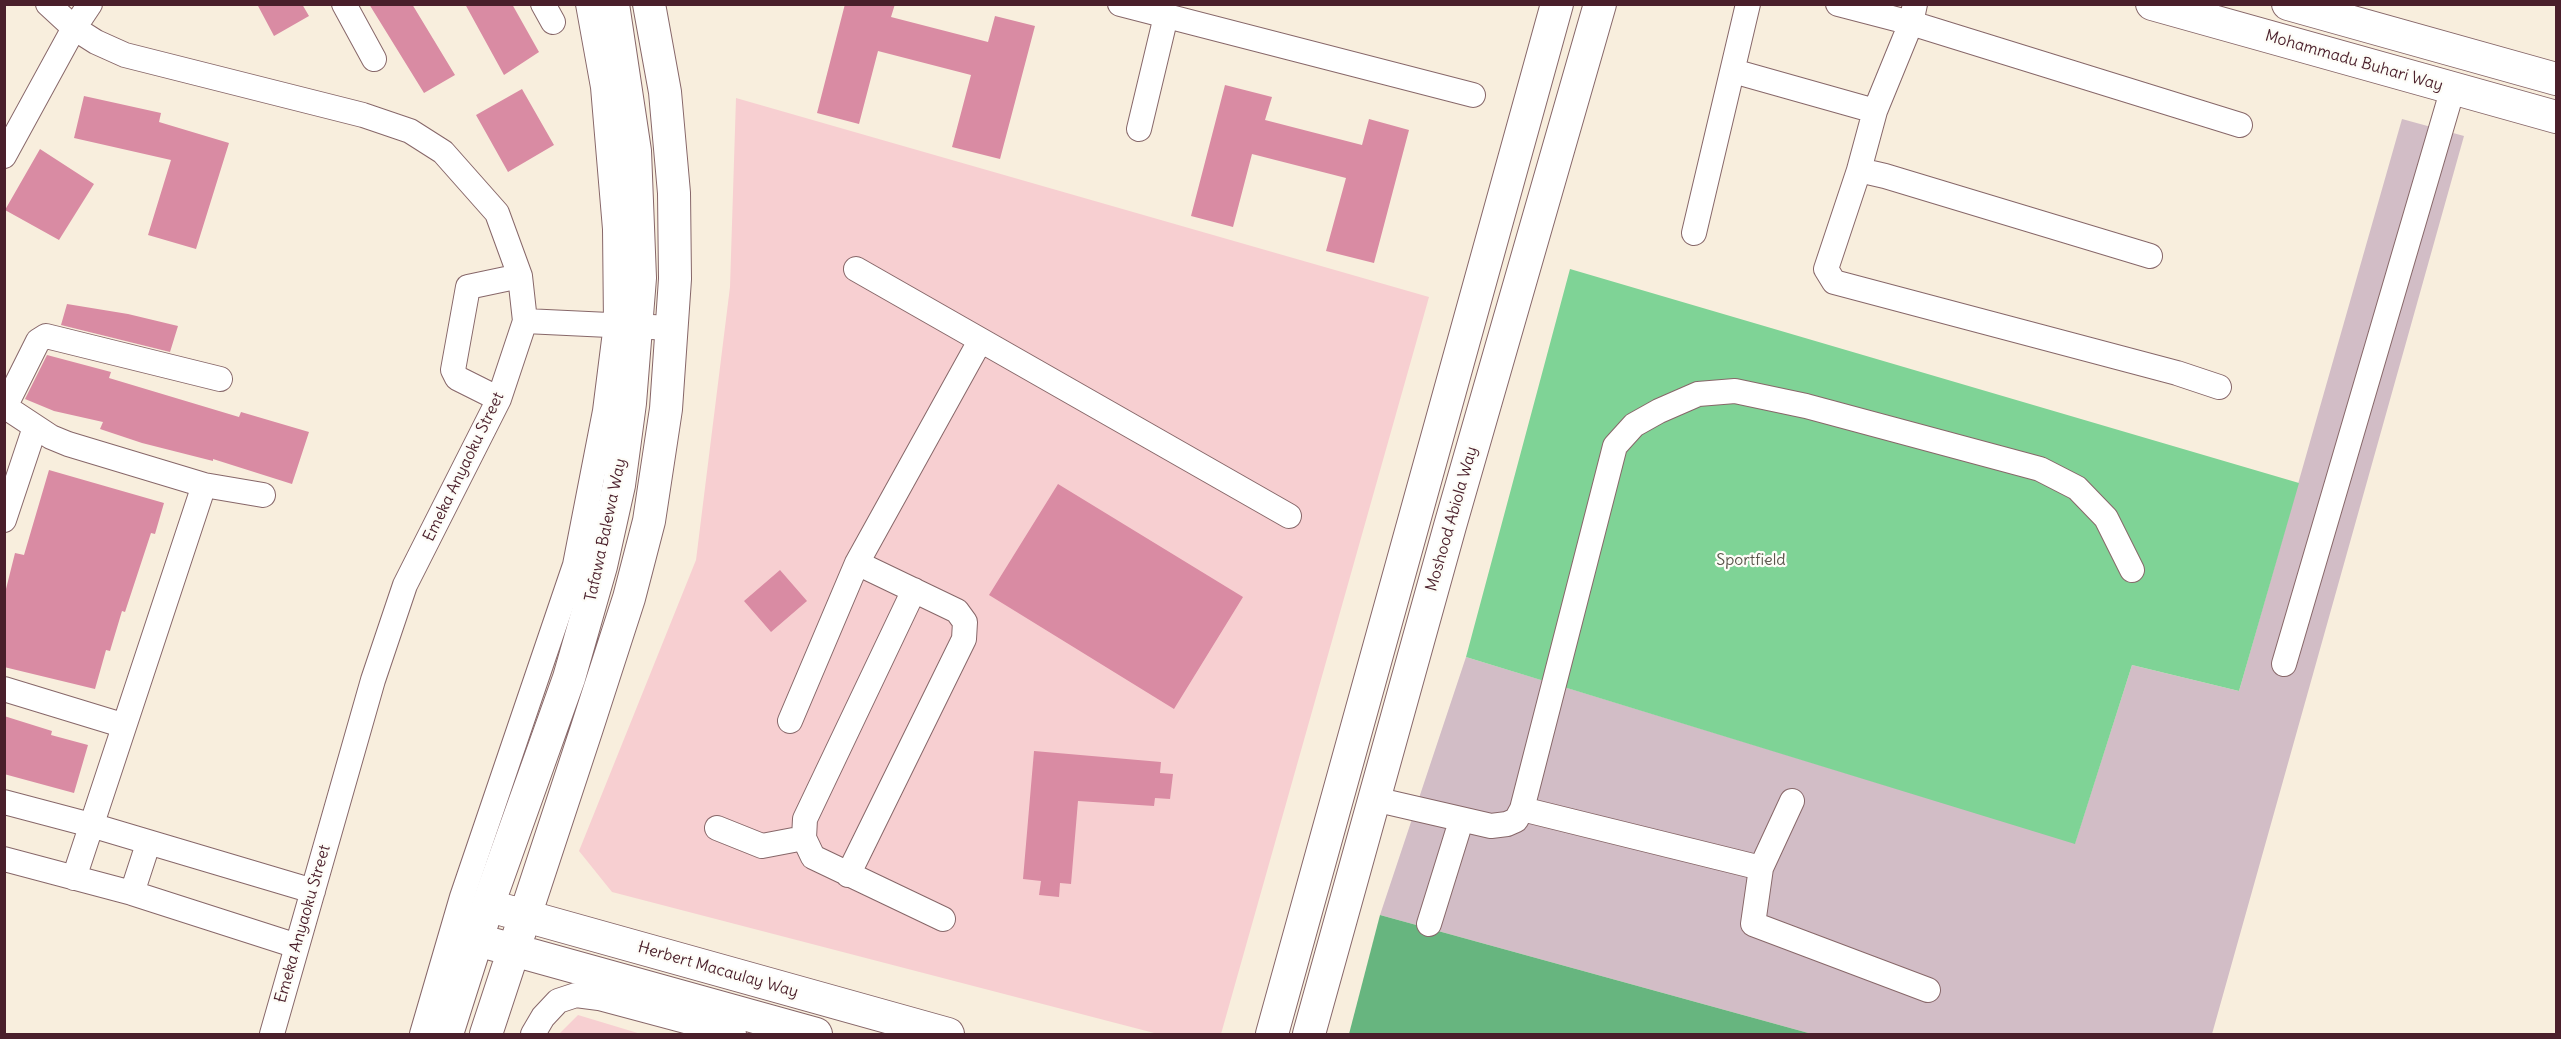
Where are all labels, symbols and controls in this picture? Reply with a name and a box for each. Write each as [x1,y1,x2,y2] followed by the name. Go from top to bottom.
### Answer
[2263,26,2445,96] street label: Mohammadu Buhari Way
[420,389,508,545] street label: Emeka Anyaoku Street
[1422,444,1482,594] street label: Moshood Abiola Way
[581,457,631,603] street label: Tafawa Balewa Way
[1716,550,1786,570] park label: Sportfield
[271,843,335,1005] street label: Emeka Anyaoku Street
[636,938,800,1002] street label: Herbert Macaulay Way

